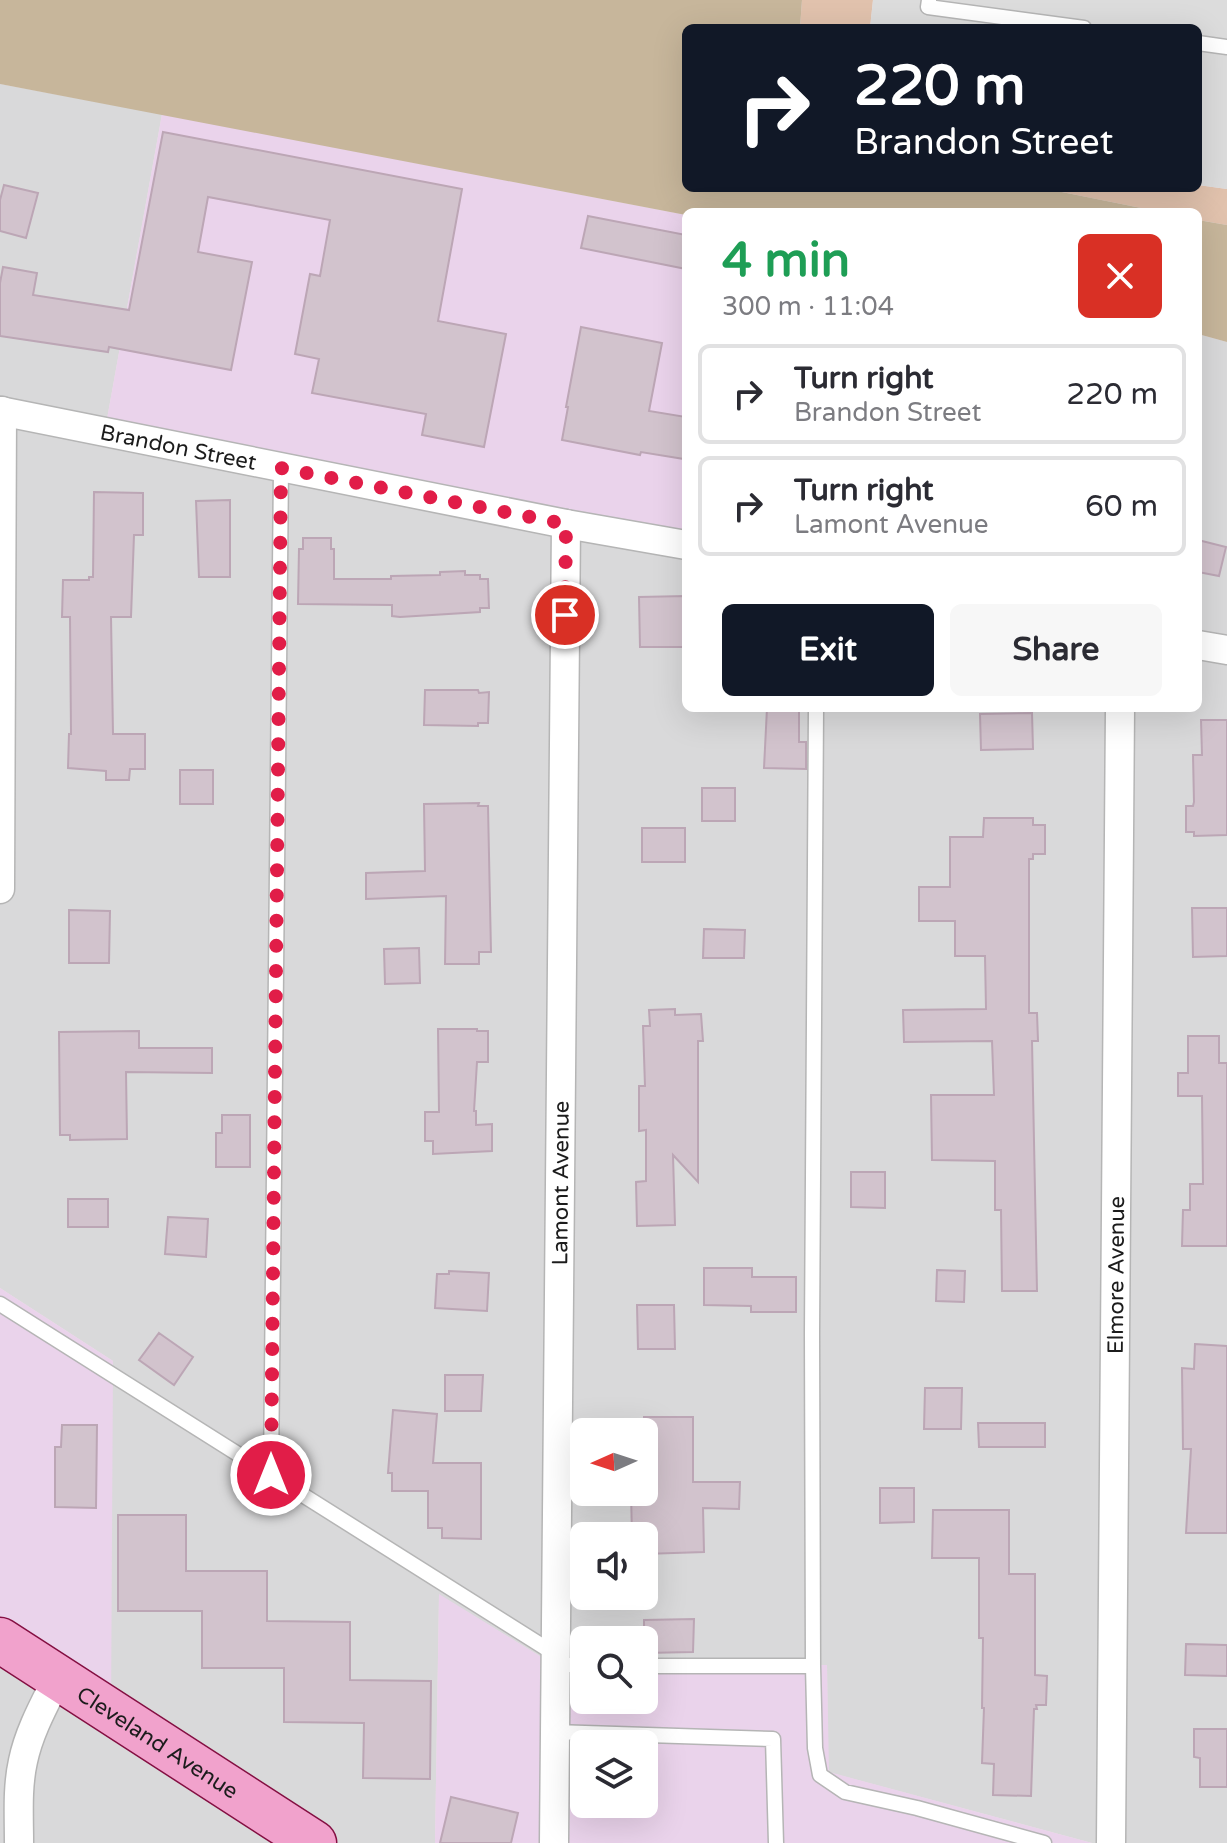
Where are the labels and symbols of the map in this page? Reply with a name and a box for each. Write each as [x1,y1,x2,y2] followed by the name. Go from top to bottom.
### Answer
[98,419,259,476] street label: Brandon Street
[531,581,599,649] pin
[547,1101,575,1266] street label: Lamont Avenue
[1103,1196,1130,1354] street label: Elmore Avenue
[570,1418,658,1506] north arrow
[229,1433,313,1517] position arrow
[72,1681,243,1805] street label: Cleveland Avenue

